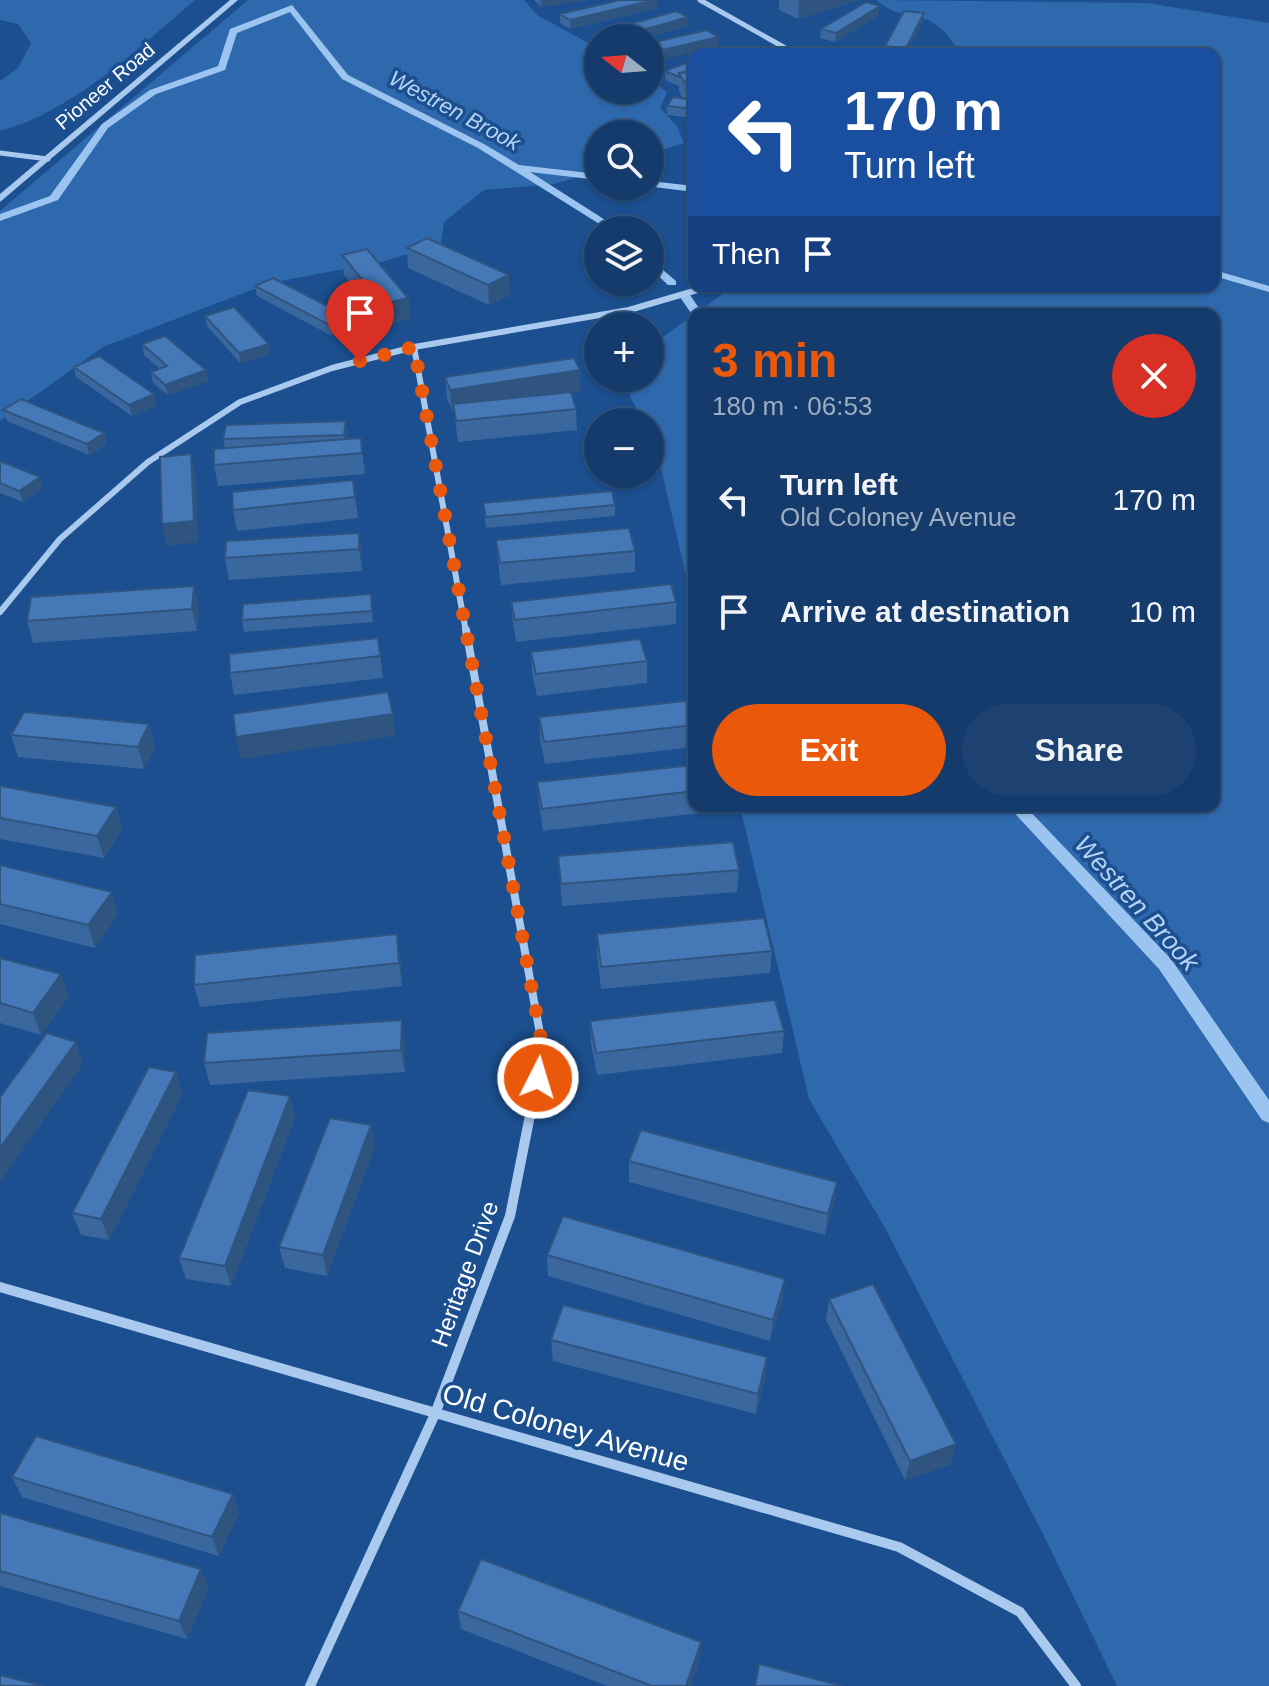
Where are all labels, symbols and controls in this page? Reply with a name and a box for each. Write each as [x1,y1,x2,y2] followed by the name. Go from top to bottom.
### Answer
[584,24,664,104] north arrow
[584,24,664,488] map controls
[51,38,159,134] street label: Pioneer Road
[385,65,526,156] water label: Westren Brook
[844,79,1003,142] text: 170 m
[712,80,816,184] icon: left
[584,120,664,200] button: search
[844,145,975,186] text: Turn left
[584,216,664,296] button: layers
[796,232,840,276] icon: arrive
[712,237,780,270] text: Then
[326,279,394,361] pin
[338,291,382,335] icon: arrive
[584,312,664,392] button: +
[712,334,837,387] text: 3 min
[1112,334,1196,418] button: close
[712,391,872,421] text: 180 m · 06:53
[584,408,664,488] button: −
[780,468,898,501] text: Turn left
[712,478,756,522] icon: left
[1113,483,1196,516] text: 170 m
[780,502,1017,532] text: Old Coloney Avenue
[712,590,756,634] icon: arrive
[780,595,1070,628] text: Arrive at destination
[1129,595,1196,628] text: 10 m
[712,704,946,796] button: Exit
[962,704,1196,796] button: Share
[1068,829,1207,978] water label: Westren Brook
[496,1036,580,1120] position arrow
[426,1197,503,1351] street label: Heritage Drive
[439,1377,693,1477] street label: Old Coloney Avenue

